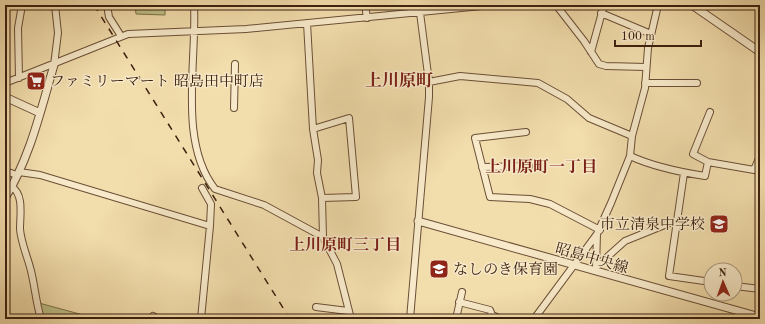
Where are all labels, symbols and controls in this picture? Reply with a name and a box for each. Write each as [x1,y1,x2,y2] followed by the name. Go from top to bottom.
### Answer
[615,22,701,48] scale bar
[621,31,655,43] text: 100 m
[25,70,47,92] supermarket icon: ファミリーマート 昭島田中町店
[365,71,433,90] district label: 上川原町
[50,73,264,90] place label: ファミリーマート 昭島田中町店
[485,158,597,176] district label: 上川原町一丁目
[708,213,730,235] school or university icon: 市立清泉中学校
[600,216,705,233] place label: 市立清泉中学校
[289,236,401,254] district label: 上川原町三丁目
[553,240,630,277] street label: 昭島中央線
[428,258,450,280] school or university icon: なしのき保育園
[453,261,558,278] place label: なしのき保育園
[703,262,743,302] north arrow
[718,268,728,279] text: N

